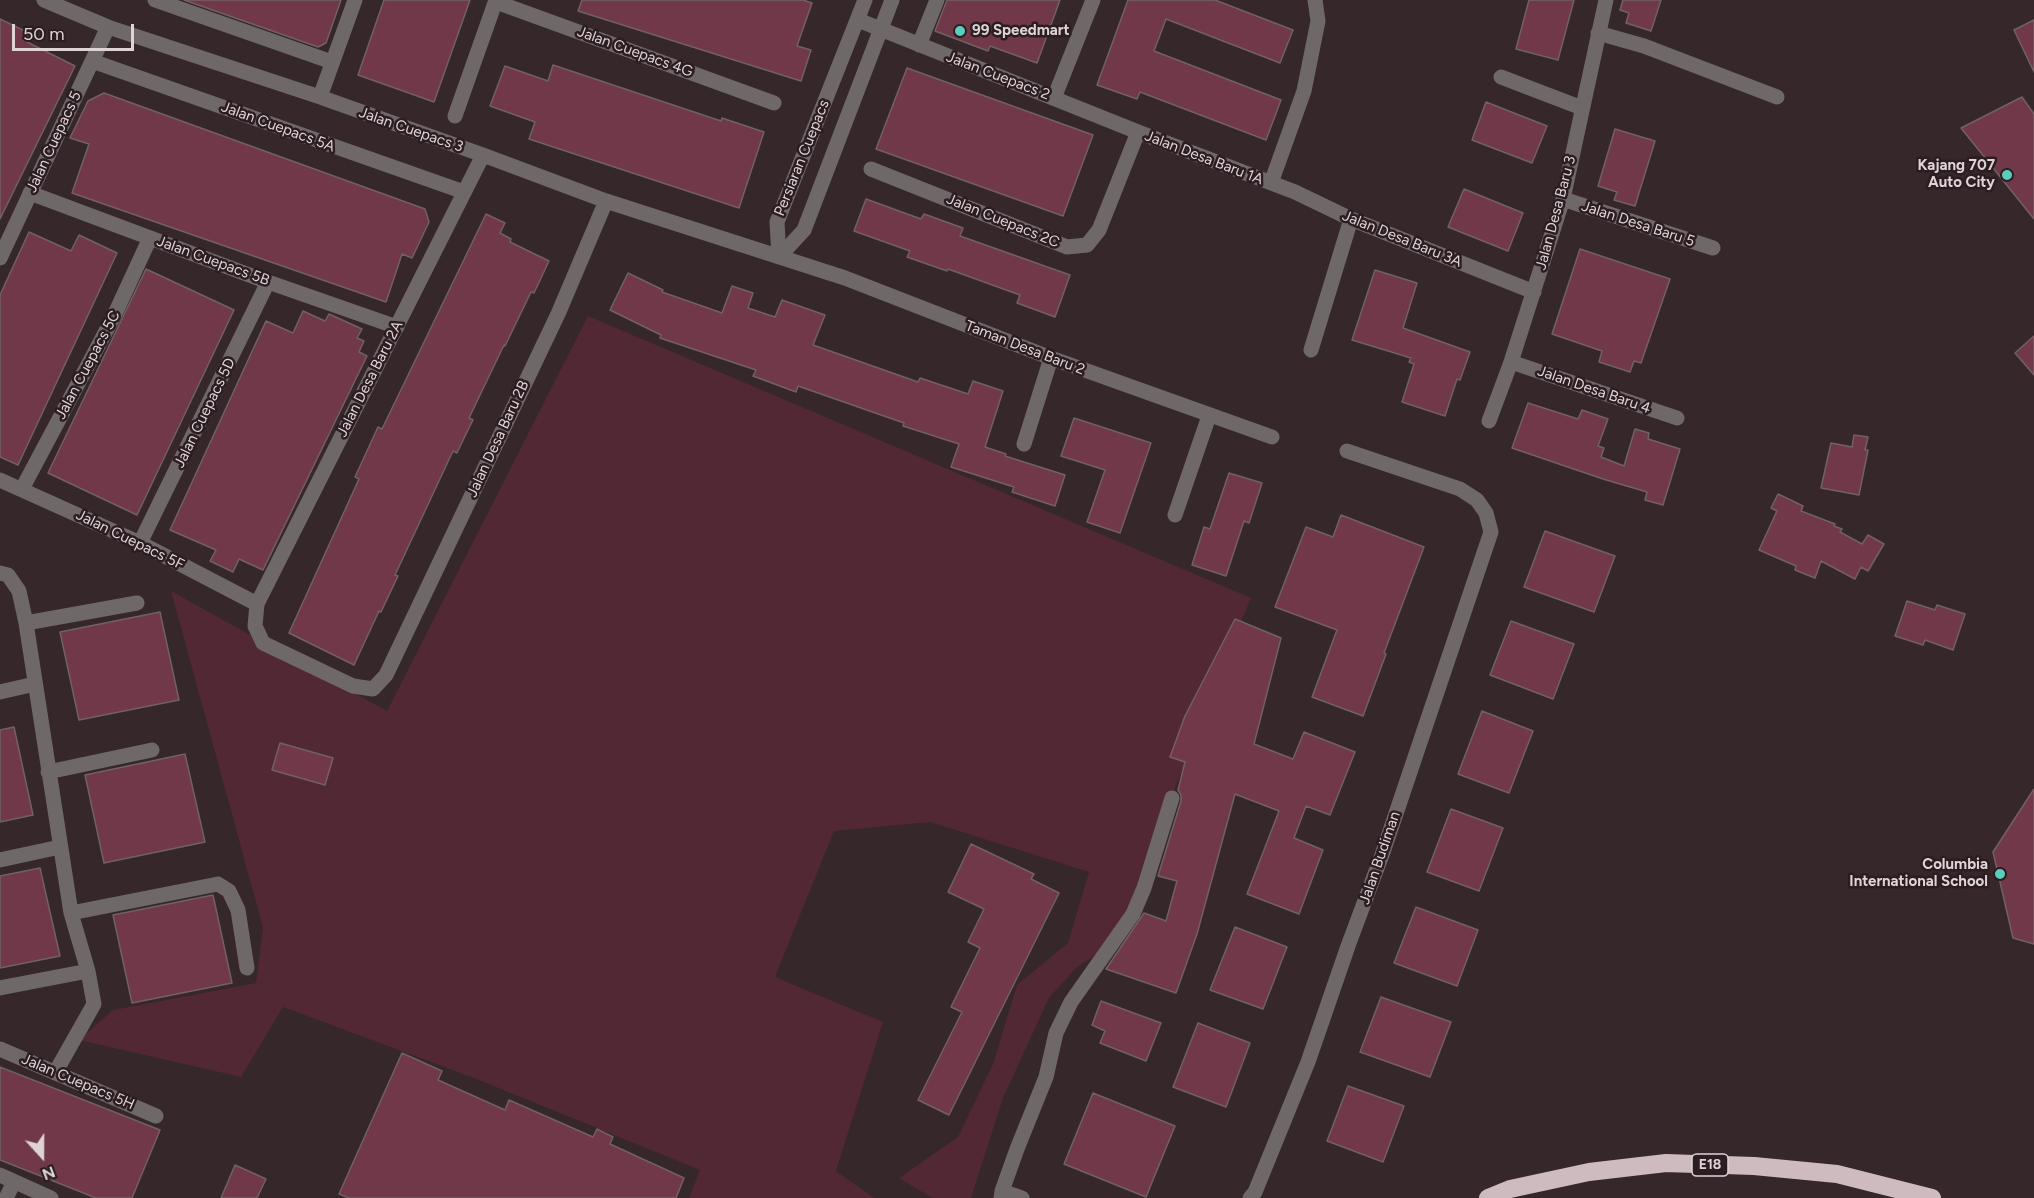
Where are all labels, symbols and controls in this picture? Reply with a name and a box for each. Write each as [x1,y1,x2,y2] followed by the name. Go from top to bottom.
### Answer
[15,12,136,50] scale bar
[972,22,1069,40] place label: 99 Speedmart
[23,23,65,45] text: 50 m
[575,23,695,81] street label: Jalan Cuepacs 4G
[953,24,967,38] marker: 99 Speedmart
[944,48,1052,104] street label: Jalan Cuepacs 2
[23,88,85,196] street label: Jalan Cuepacs 5
[770,97,834,219] street label: Persiaran Cuepacs
[219,98,337,156] street label: Jalan Cuepacs 5A
[356,104,466,156] street label: Jalan Cuepacs 3
[1142,127,1266,189] street label: Jalan Desa Baru 1A
[1532,154,1580,272] street label: Jalan Desa Baru 3
[1918,157,1995,192] place label: Kajang 707 Auto City
[2000,168,2014,182] marker: Kajang 707 Auto City
[944,190,1062,252] street label: Jalan Cuepacs 2C
[1579,197,1697,251] street label: Jalan Desa Baru 5
[1340,207,1464,271] street label: Jalan Desa Baru 3A
[154,232,272,290] street label: Jalan Cuepacs 5B
[52,308,124,422] street label: Jalan Cuepacs 5C
[963,317,1087,379] street label: Taman Desa Baru 2
[333,318,407,440] street label: Jalan Desa Baru 2A
[171,355,239,471] street label: Jalan Cuepacs 5D
[1535,362,1653,418] street label: Jalan Desa Baru 4
[463,378,533,500] street label: Jalan Desa Baru 2B
[73,506,187,574] street label: Jalan Cuepacs 5F
[1356,809,1404,907] street label: Jalan Budiman
[1849,856,1988,891] place label: Columbia International School
[1993,867,2007,881] marker: Columbia International School
[19,1050,137,1114] street label: Jalan Cuepacs 5H
[12,1126,72,1186] north arrow
[1692,1154,1728,1176] road number: E18
[39,1162,58,1184] text: N

